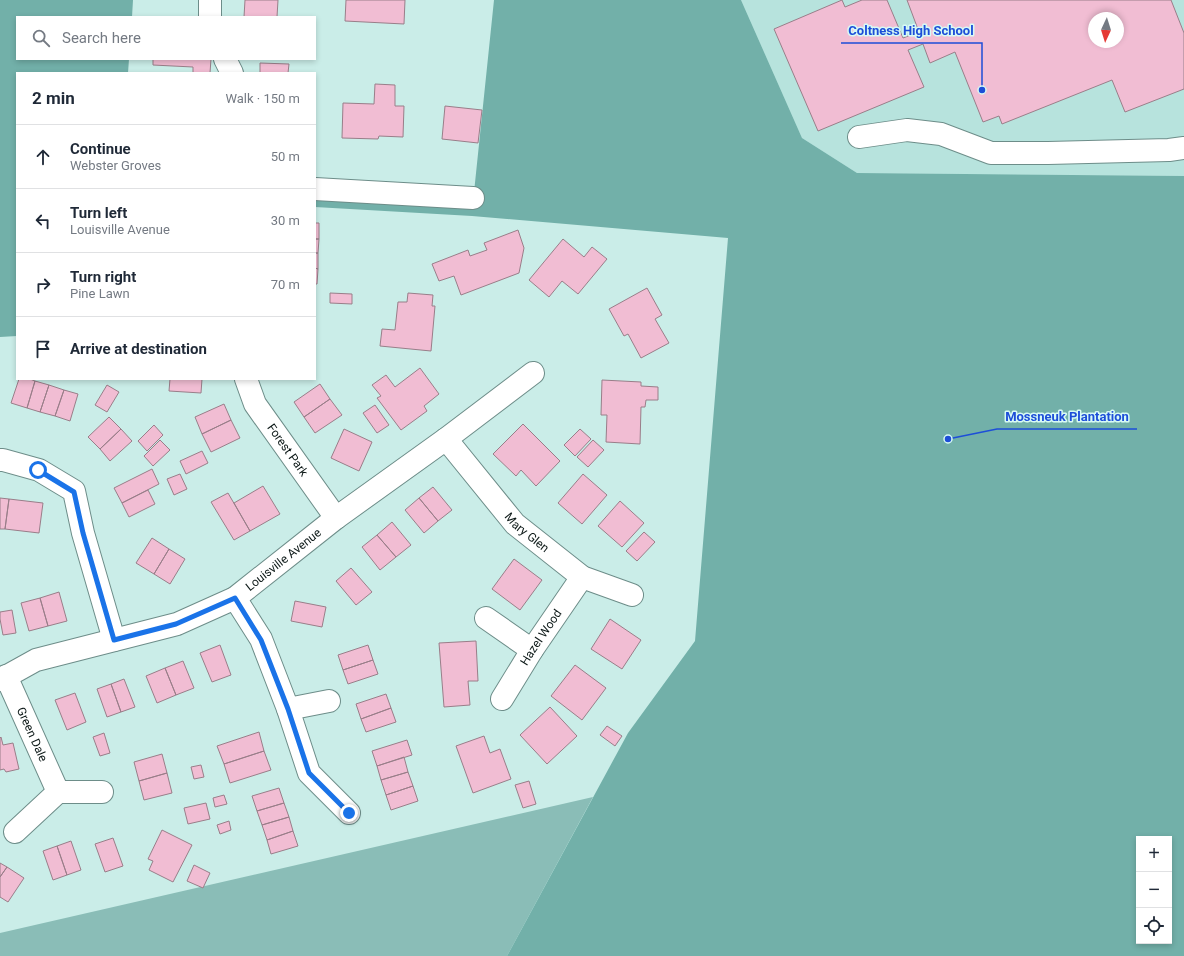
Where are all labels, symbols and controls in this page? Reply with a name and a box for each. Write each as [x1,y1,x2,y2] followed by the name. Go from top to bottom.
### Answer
[1088,12,1124,48] north arrow
[16,16,316,60] search box
[841,18,982,43] callout: Coltness High School
[848,23,974,38] text: Coltness High School
[30,27,52,49] icon: search
[62,29,141,47] text: Search here
[32,88,75,108] text: 2 min
[225,91,300,106] text: Walk · 150 m
[70,140,131,158] text: Continue
[32,146,54,168] icon: ahead
[271,149,300,164] text: 50 m
[70,158,161,173] text: Webster Groves
[70,204,127,222] text: Turn left
[32,210,54,232] icon: left
[271,213,300,228] text: 30 m
[70,222,170,237] text: Louisville Avenue
[70,268,136,286] text: Turn right
[32,274,54,296] icon: right
[271,277,300,292] text: 70 m
[70,286,130,301] text: Pine Lawn
[32,338,54,360] icon: arrive
[70,340,207,358] text: Arrive at destination
[997,404,1137,429] callout: Mossneuk Plantation
[1005,409,1129,424] text: Mossneuk Plantation
[264,421,312,480] street label: Forest Park
[29,461,47,479] route start
[502,510,552,555] street label: Mary Glen
[243,526,324,594] street label: Louisville Avenue
[517,607,565,668] street label: Hazel Wood
[14,705,50,764] street label: Green Dale
[340,804,358,822] route end
[1136,836,1172,944] map controls
[1136,836,1172,872] button: +
[1136,872,1172,908] button: −
[1136,908,1172,944] button: locate

